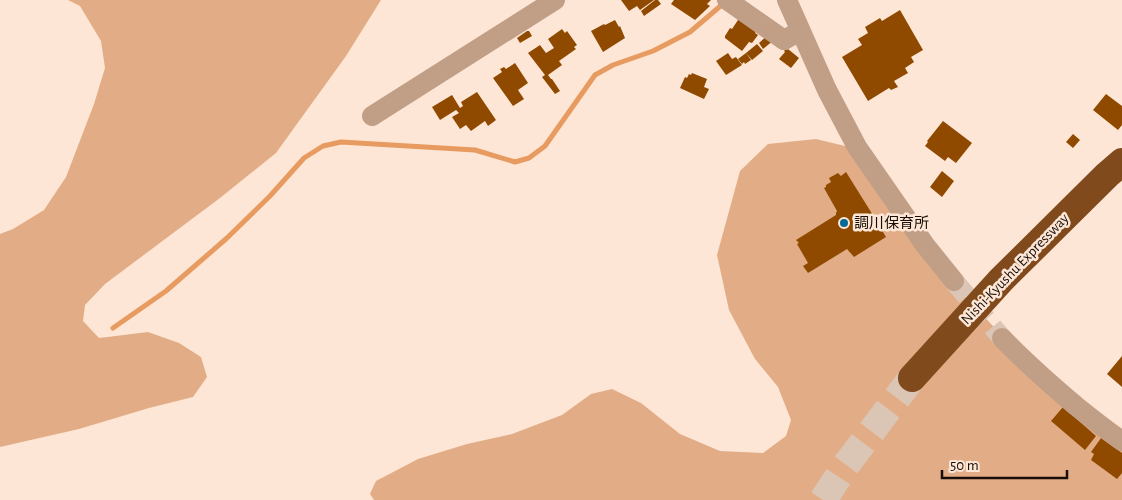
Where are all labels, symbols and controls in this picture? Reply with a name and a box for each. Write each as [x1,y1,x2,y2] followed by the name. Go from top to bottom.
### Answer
[958,210,1072,327] street label: Nishi-Kyushu Expressway
[854,215,929,231] place label: 調川保育所
[838,217,850,229] marker: 調川保育所
[942,448,1067,480] scale bar
[950,458,979,473] text: 50 m

